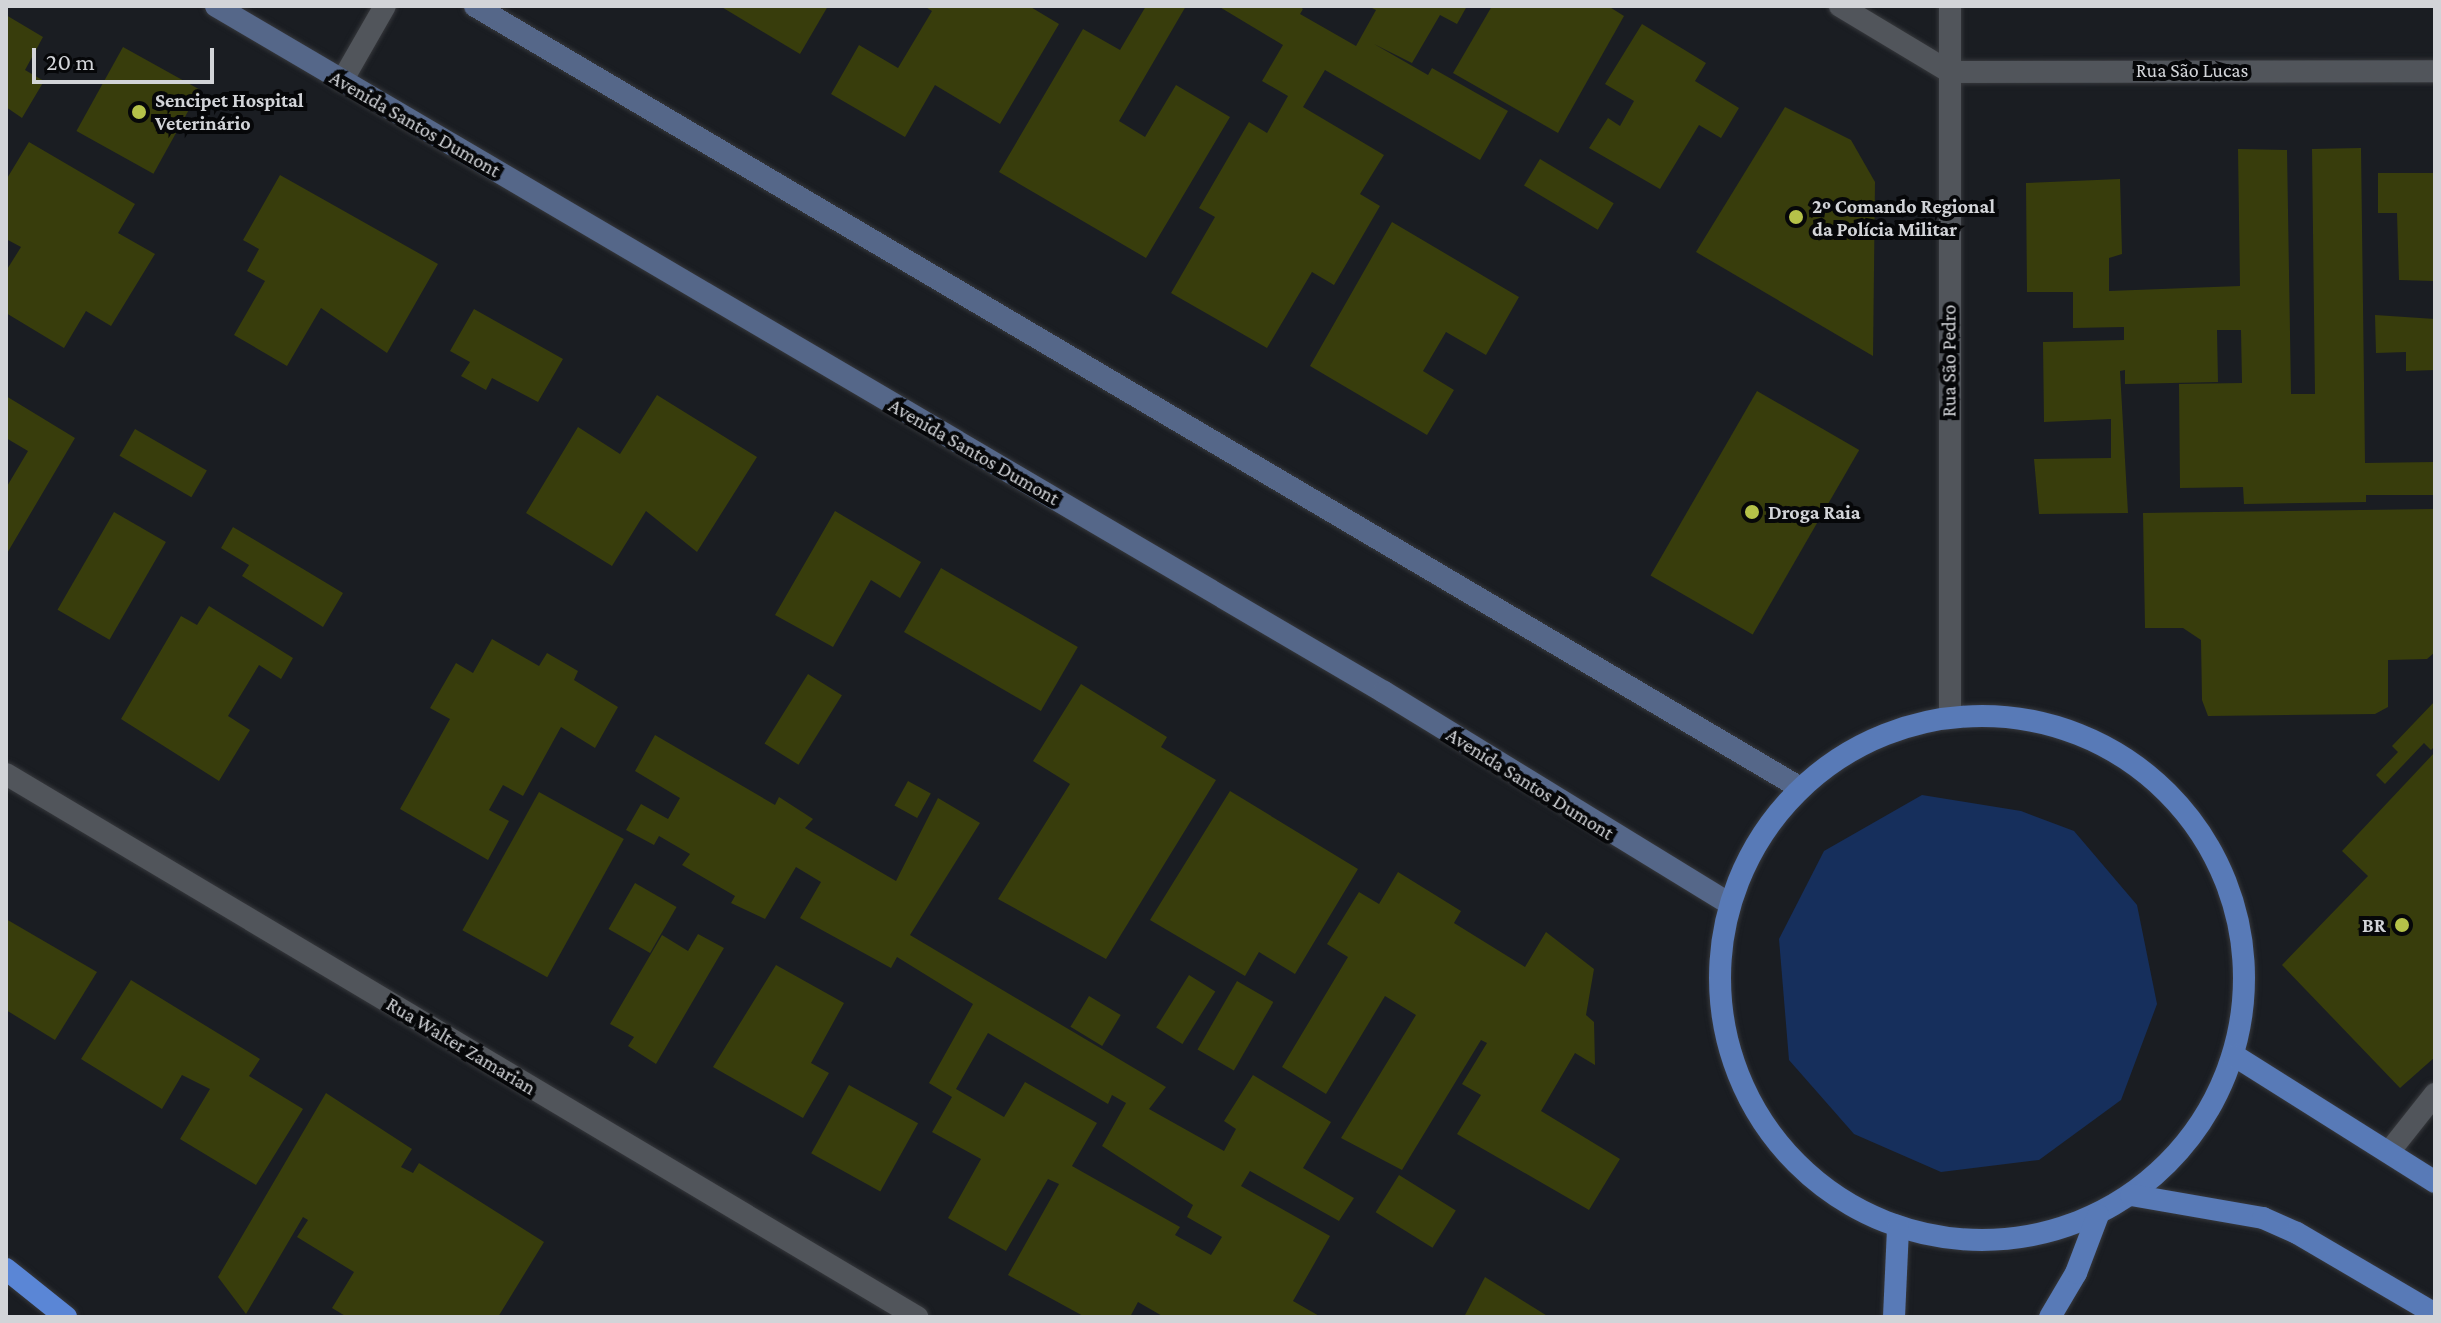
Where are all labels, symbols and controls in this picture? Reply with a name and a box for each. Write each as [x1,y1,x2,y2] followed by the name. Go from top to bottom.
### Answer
[36,32,218,82] scale bar
[46,48,95,75] text: 20 m
[2136,58,2248,82] street label: Rua São Lucas
[325,65,505,183] street label: Avenida Santos Dumont
[155,88,304,135] place label: Sencipet Hospital Veterinário
[130,103,148,121] marker: Sencipet Hospital Veterinário
[1812,194,1995,241] place label: 2º Comando Regional da Polícia Militar
[1787,208,1805,226] marker: 2º Comando Regional da Polícia Militar
[1937,305,1961,417] street label: Rua São Pedro
[884,393,1064,511] street label: Avenida Santos Dumont
[1768,500,1861,524] place label: Droga Raia
[1743,503,1761,521] marker: Droga Raia
[1442,723,1618,845] street label: Avenida Santos Dumont
[2362,913,2386,937] place label: BR
[2393,916,2411,934] marker: BR
[382,992,540,1100] street label: Rua Walter Zamarian

